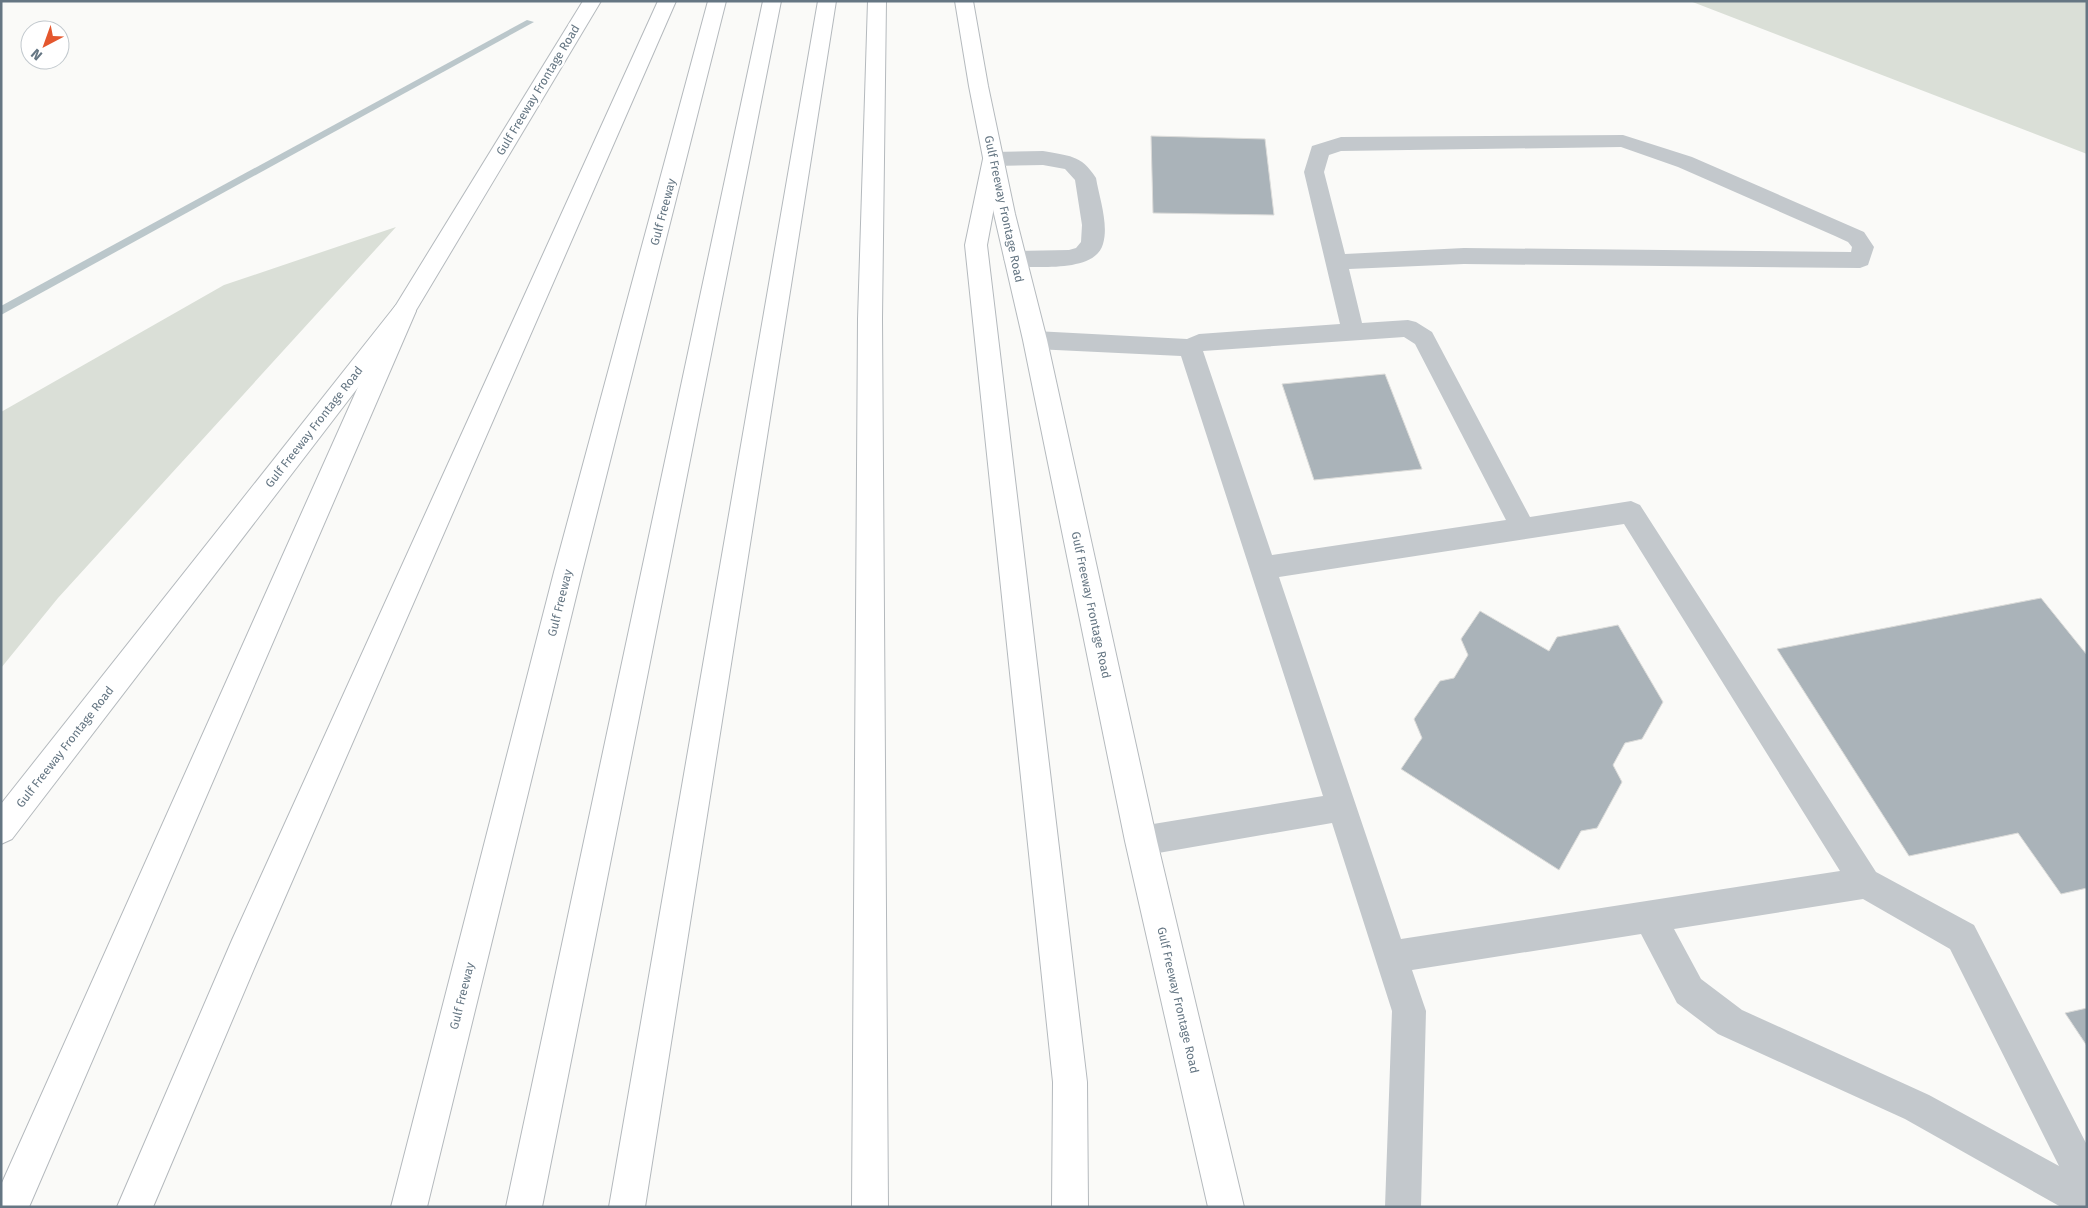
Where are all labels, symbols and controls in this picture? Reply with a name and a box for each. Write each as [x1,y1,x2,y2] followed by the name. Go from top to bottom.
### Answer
[20,20,70,70] north arrow
[493,22,583,158] street label: Gulf Freeway Frontage Road
[28,45,46,64] text: N
[982,134,1026,284] street label: Gulf Freeway Frontage Road
[647,177,679,247] street label: Gulf Freeway
[262,364,366,490] street label: Gulf Freeway Frontage Road
[1069,530,1113,680] street label: Gulf Freeway Frontage Road
[545,568,575,638] street label: Gulf Freeway
[13,684,117,810] street label: Gulf Freeway Frontage Road
[1154,925,1202,1075] street label: Gulf Freeway Frontage Road
[447,961,477,1031] street label: Gulf Freeway

